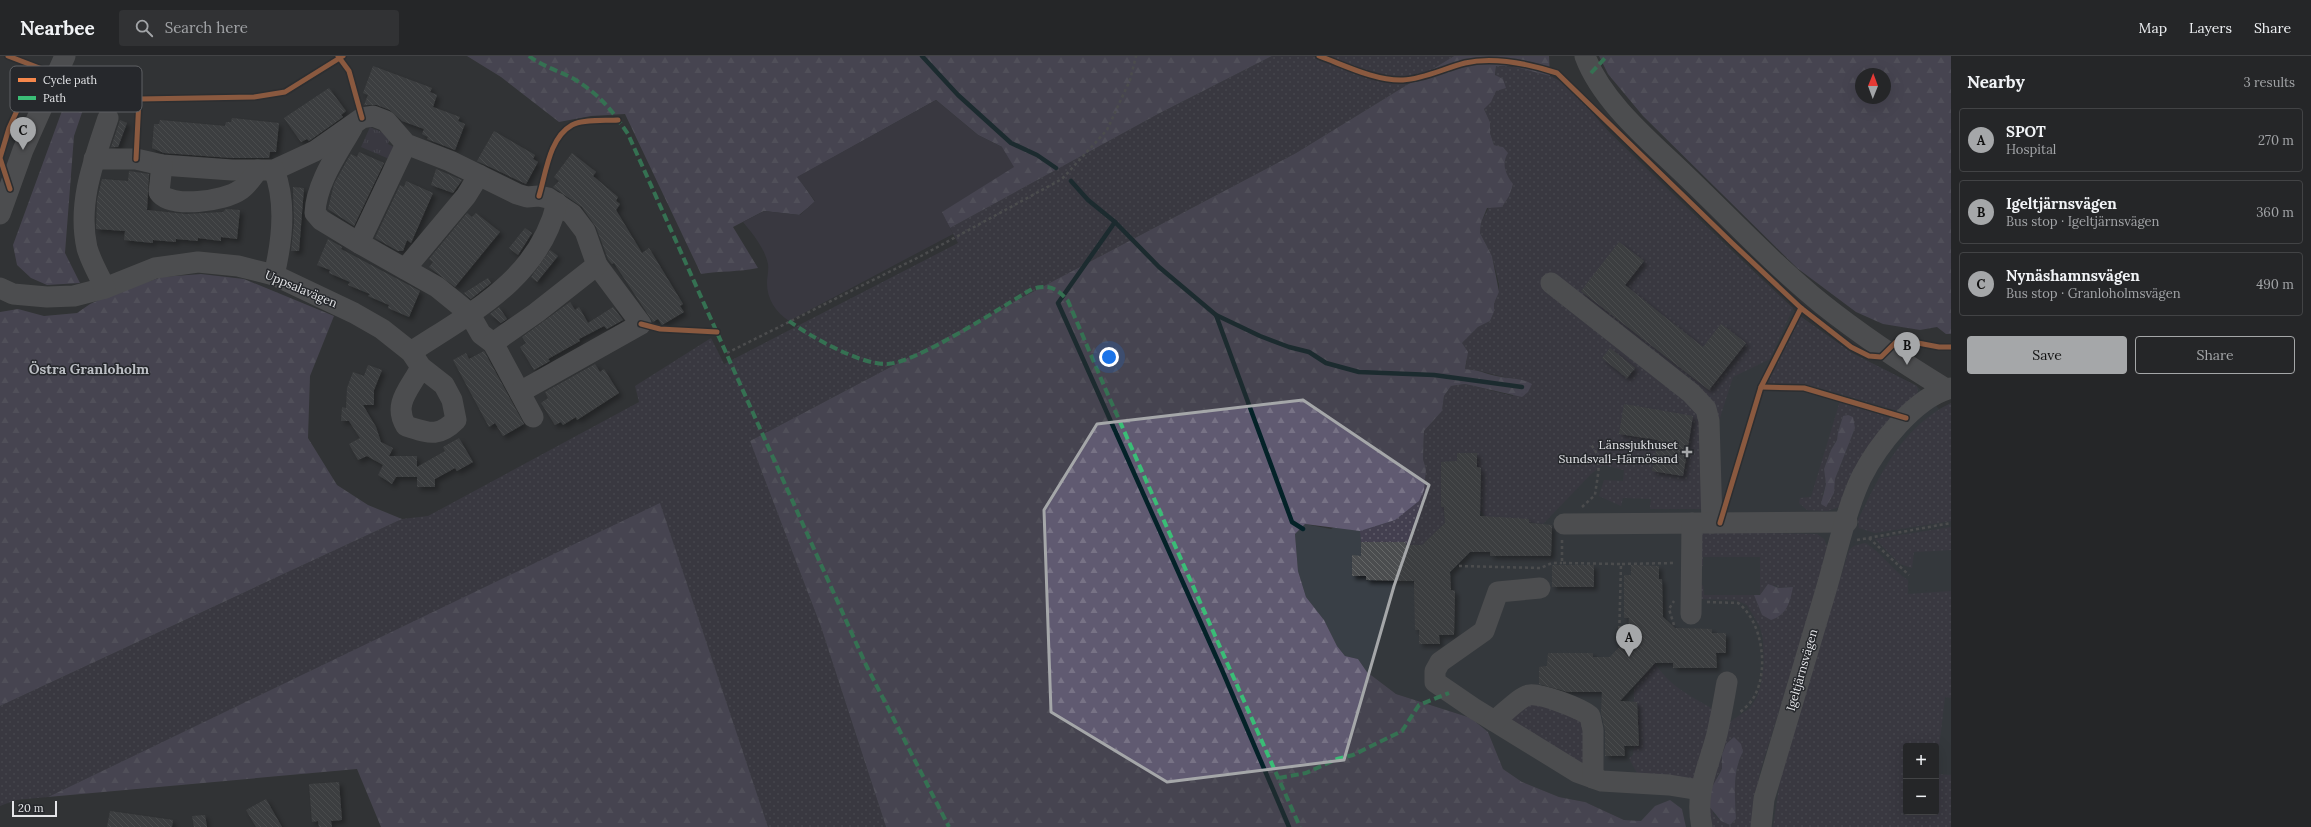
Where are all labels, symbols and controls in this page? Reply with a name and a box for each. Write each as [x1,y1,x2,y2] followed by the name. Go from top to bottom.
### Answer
[119,10,399,46] search box
[20,16,95,40] text: Nearbee
[133,17,155,39] icon: search
[165,18,248,37] text: Search here
[2139,19,2167,37] text: Map
[2189,19,2232,37] text: Layers
[2254,19,2291,37] text: Share
[10,66,142,112] legend
[1855,68,1891,104] north arrow
[1967,71,2025,93] text: Nearby
[43,73,98,87] text: Cycle path
[2243,74,2295,91] text: 3 results
[43,91,66,105] text: Path
[10,117,36,150] pin: C
[2006,122,2046,141] text: SPOT
[1977,132,1985,149] text: A
[2258,132,2294,149] text: 270 m
[2006,141,2056,158] text: Hospital
[2006,194,2117,213] text: Igeltjärnsvägen
[1977,204,1985,221] text: B
[2256,204,2294,221] text: 360 m
[2006,213,2159,230] text: Bus stop · Igeltjärnsvägen
[2006,266,2140,285] text: Nynäshamnsvägen
[263,267,340,310] street label: Uppsalavägen
[1977,276,1985,293] text: C
[2256,276,2294,293] text: 490 m
[2006,285,2181,302] text: Bus stop · Granloholmsvägen
[1894,332,1920,365] pin: B
[1967,336,2127,374] button: Save
[2135,336,2295,374] button: Share
[1099,347,1119,367] your location
[29,360,149,378] district label: Östra Granloholm
[1559,437,1678,466] place label: Länssjukhuset Sundsvall-Härnösand
[1681,446,1693,458] marker: Länssjukhuset Sundsvall-Härnösand
[1616,624,1642,657] pin: A
[1783,627,1820,713] street label: Igeltjärnsvägen
[1903,743,1939,815] map controls
[1903,743,1939,779] button: +
[1903,779,1939,815] button: −
[12,799,57,818] scale bar
[18,801,43,815] text: 20 m

